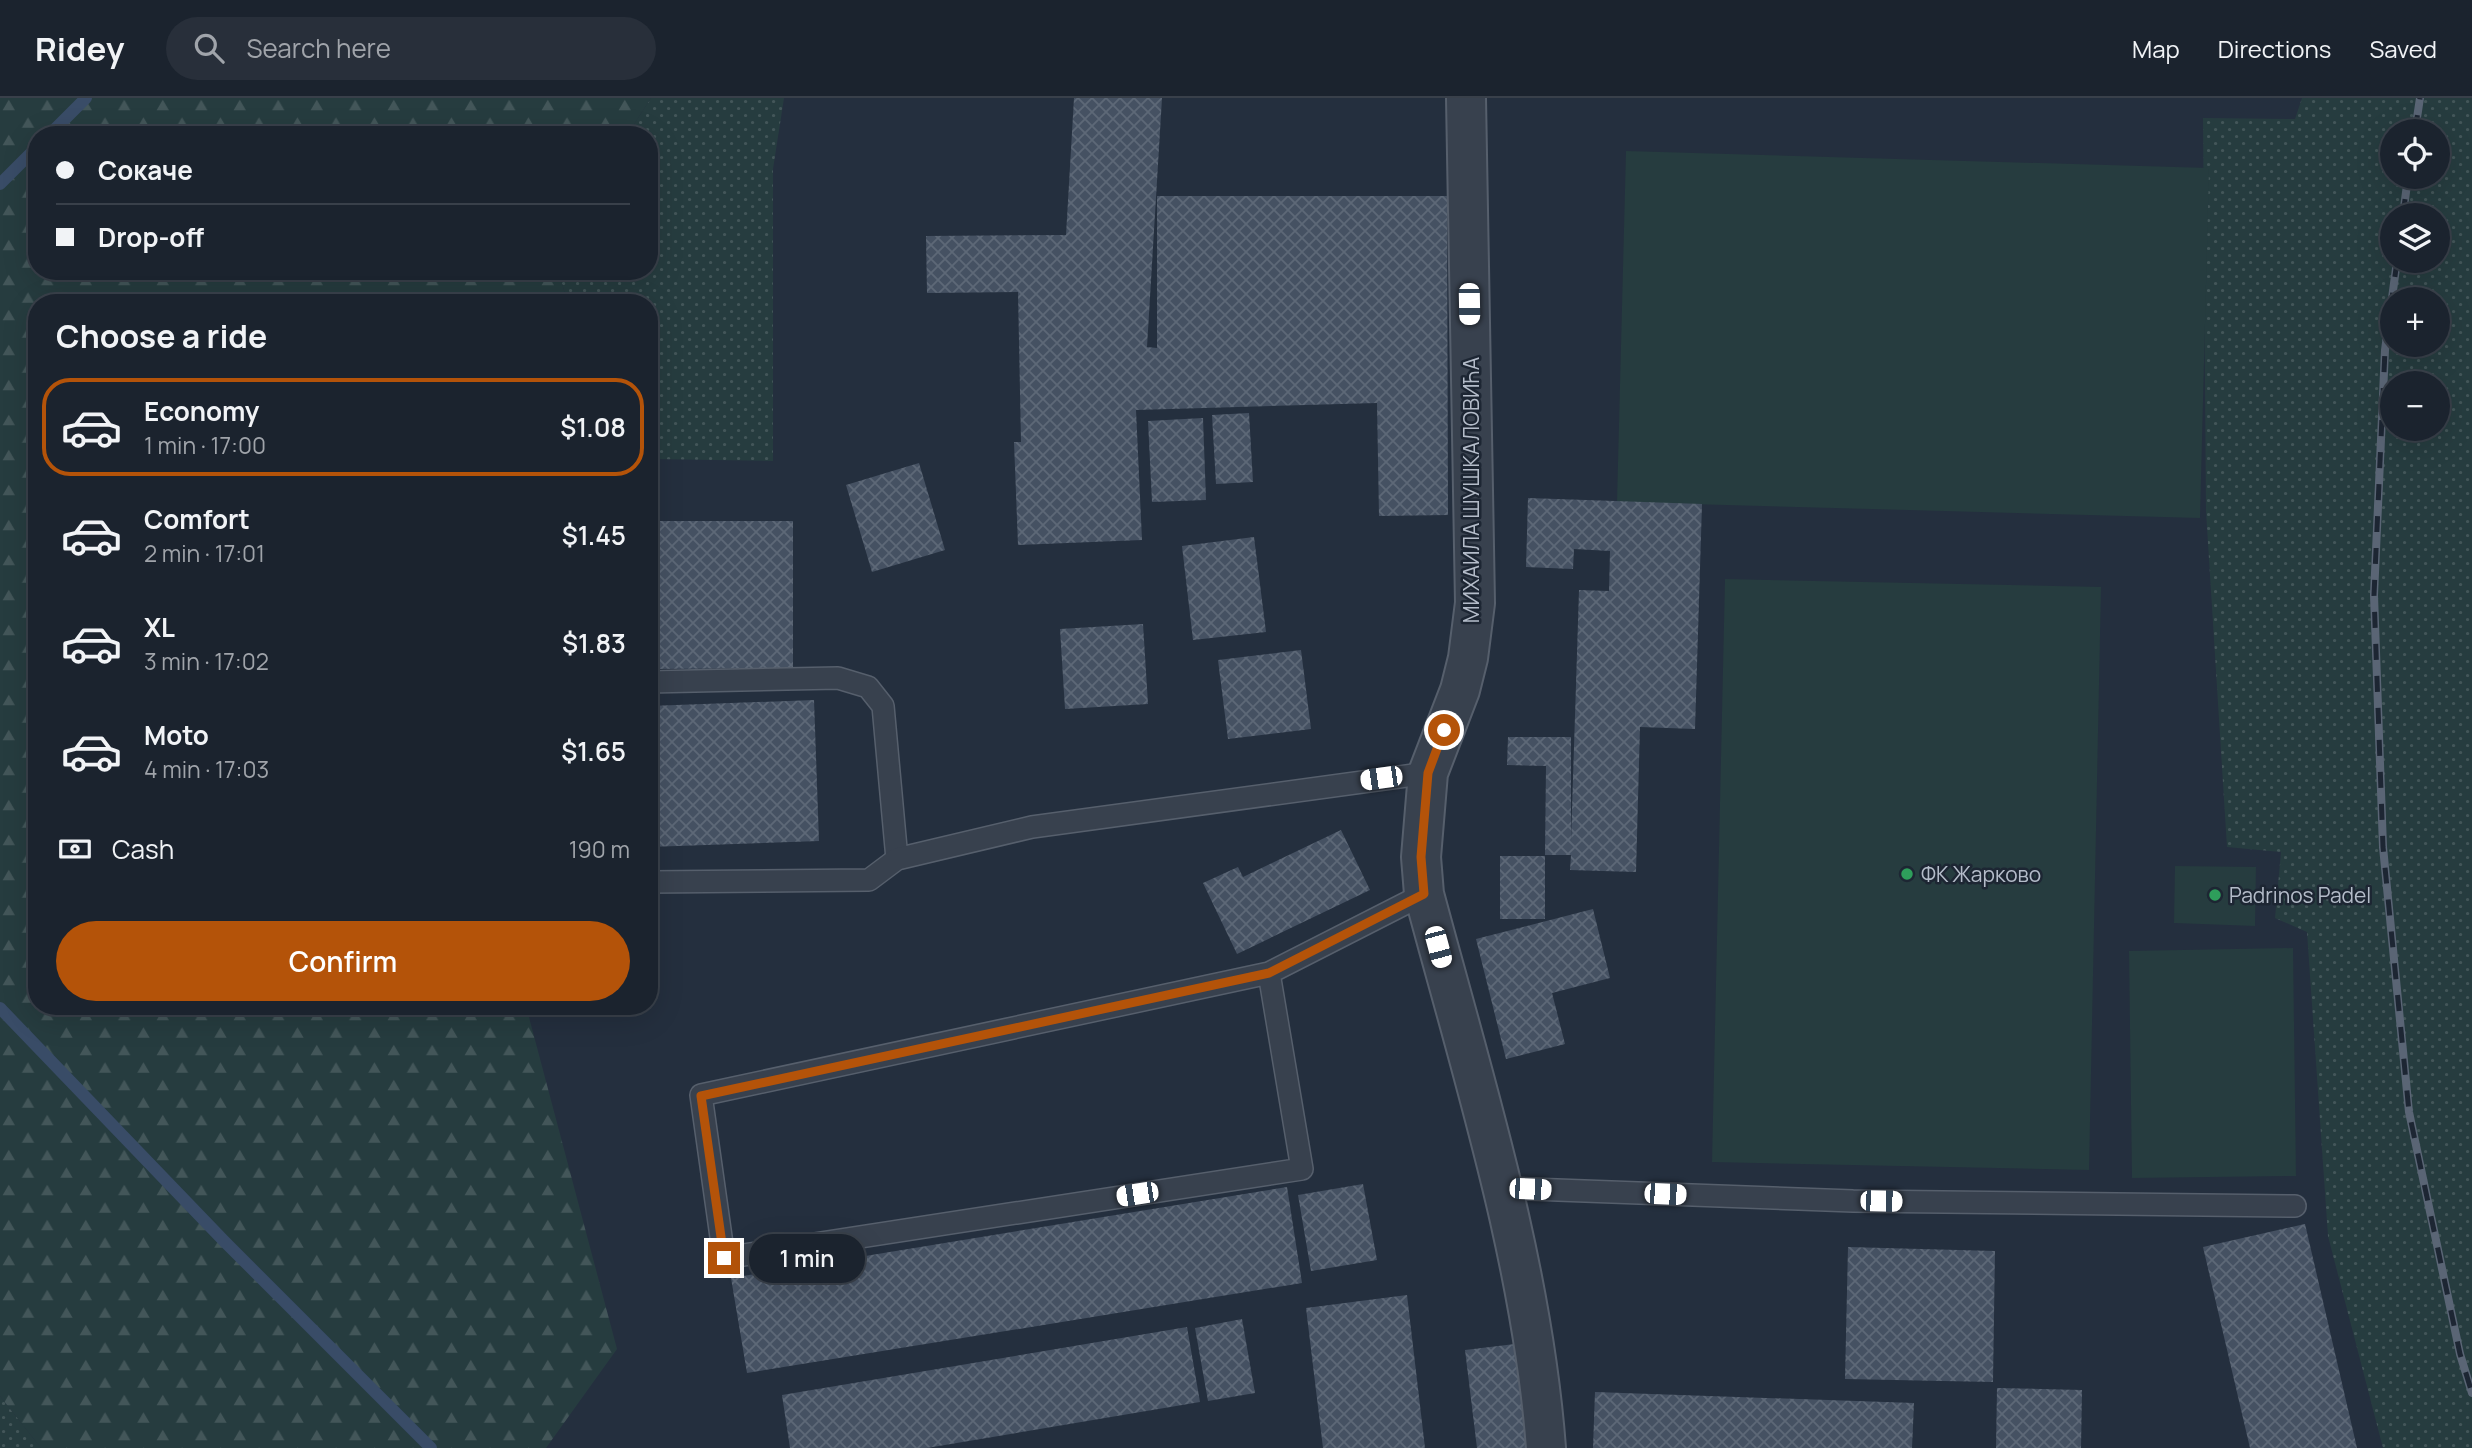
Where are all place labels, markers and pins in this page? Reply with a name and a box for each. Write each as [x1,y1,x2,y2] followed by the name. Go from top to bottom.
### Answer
[1921,860,2041,888] place label: ФК Жарково
[1899,866,1915,882] marker: ФК Жарково
[2229,881,2371,909] place label: Padrinos Padel
[2207,887,2223,903] marker: Padrinos Padel

